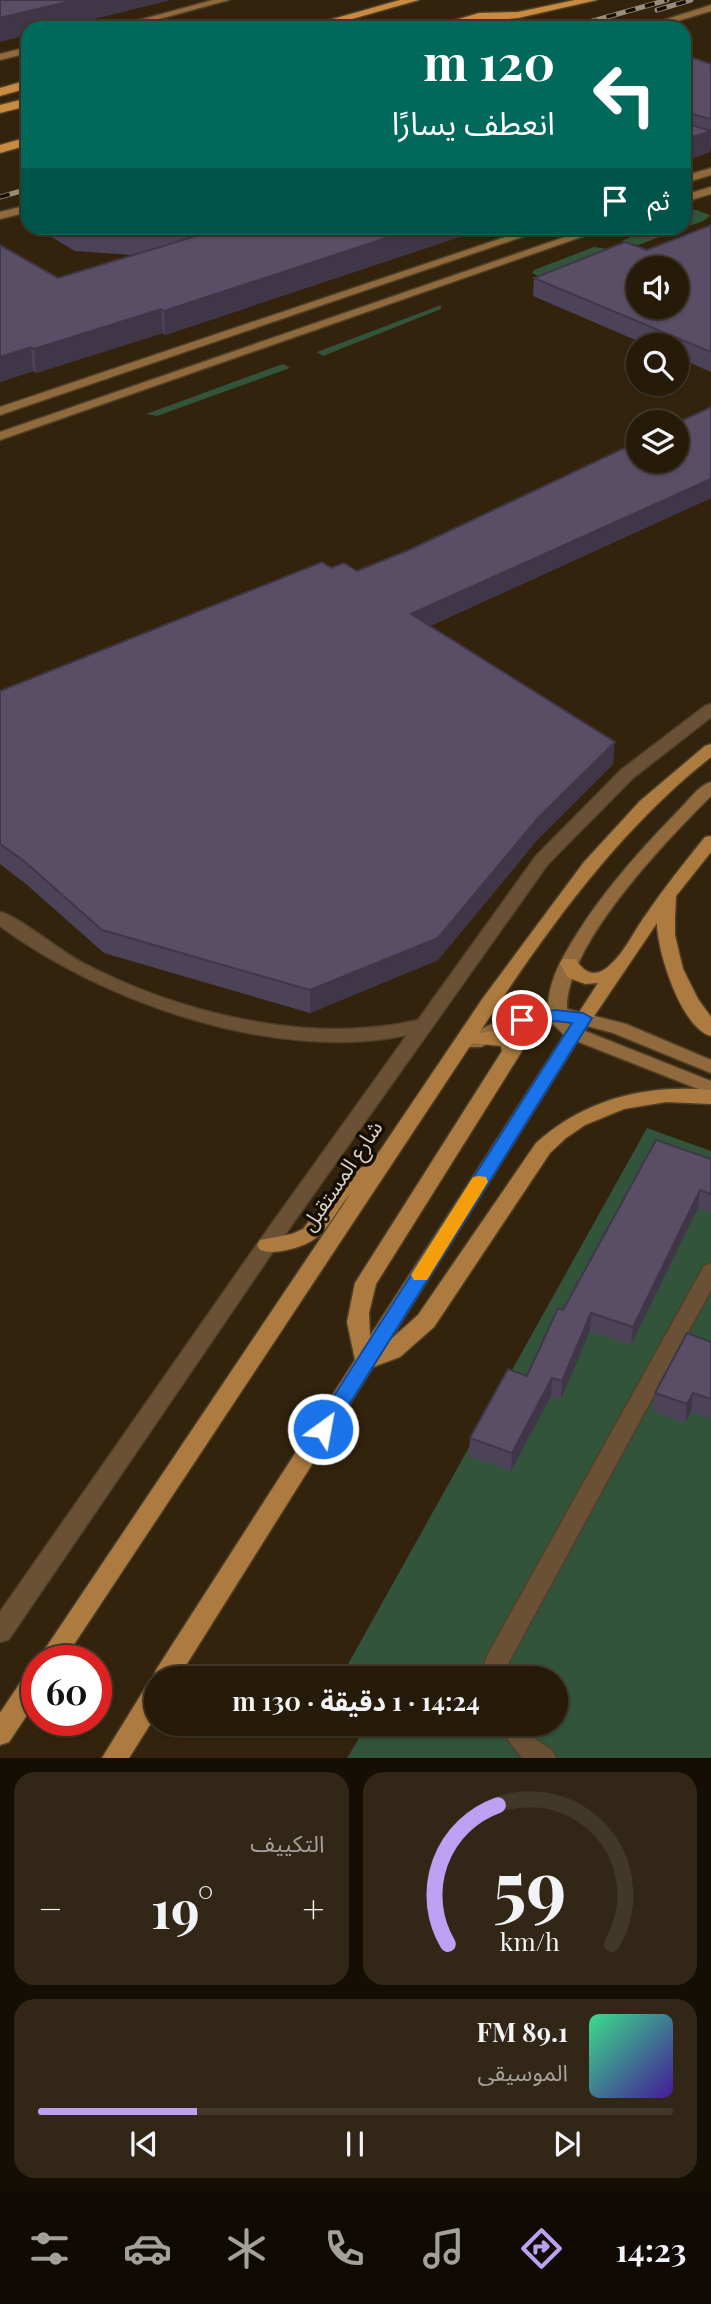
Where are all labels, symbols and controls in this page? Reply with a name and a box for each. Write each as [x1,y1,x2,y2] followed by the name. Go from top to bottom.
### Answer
[423,28,555,93] text: 120 m
[579,49,670,140] icon: left
[392,100,555,143] text: انعطف يسارًا
[596,182,634,220] icon: arrive
[648,182,670,217] text: ثم
[626,256,689,473] map controls
[626,256,689,319] button: sound
[626,333,689,396] button: search
[626,410,689,473] button: layers
[492,990,552,1050] pin
[503,1001,541,1039] icon: arrive
[293,1114,390,1237] street label: شارع المستقبل
[286,1392,360,1466] position arrow
[21,1645,112,1736] speed limit sign: 60
[232,1683,480,1718] text: 14:24 · 1 دقيقة · 130 m
[250,1827,325,1858] text: التكييف
[493,1836,567,1933] text: 59
[151,1873,214,1942] text: 19°
[38,1882,63,1933] text: −
[302,1882,324,1933] text: +
[500,1924,560,1957] text: km/h
[476,2014,568,2049] text: 89.1 FM
[477,2056,568,2087] text: الموسيقى
[125,2125,163,2163] icon: previous
[336,2125,374,2163] icon: pause
[548,2125,586,2163] icon: next
[25,2224,74,2273] icon: filters
[123,2224,172,2273] icon: car
[222,2224,271,2273] icon: climate
[320,2224,369,2273] icon: phone
[419,2224,468,2273] icon: music
[517,2224,566,2273] icon: directions
[615,2227,686,2270] text: 14:23

